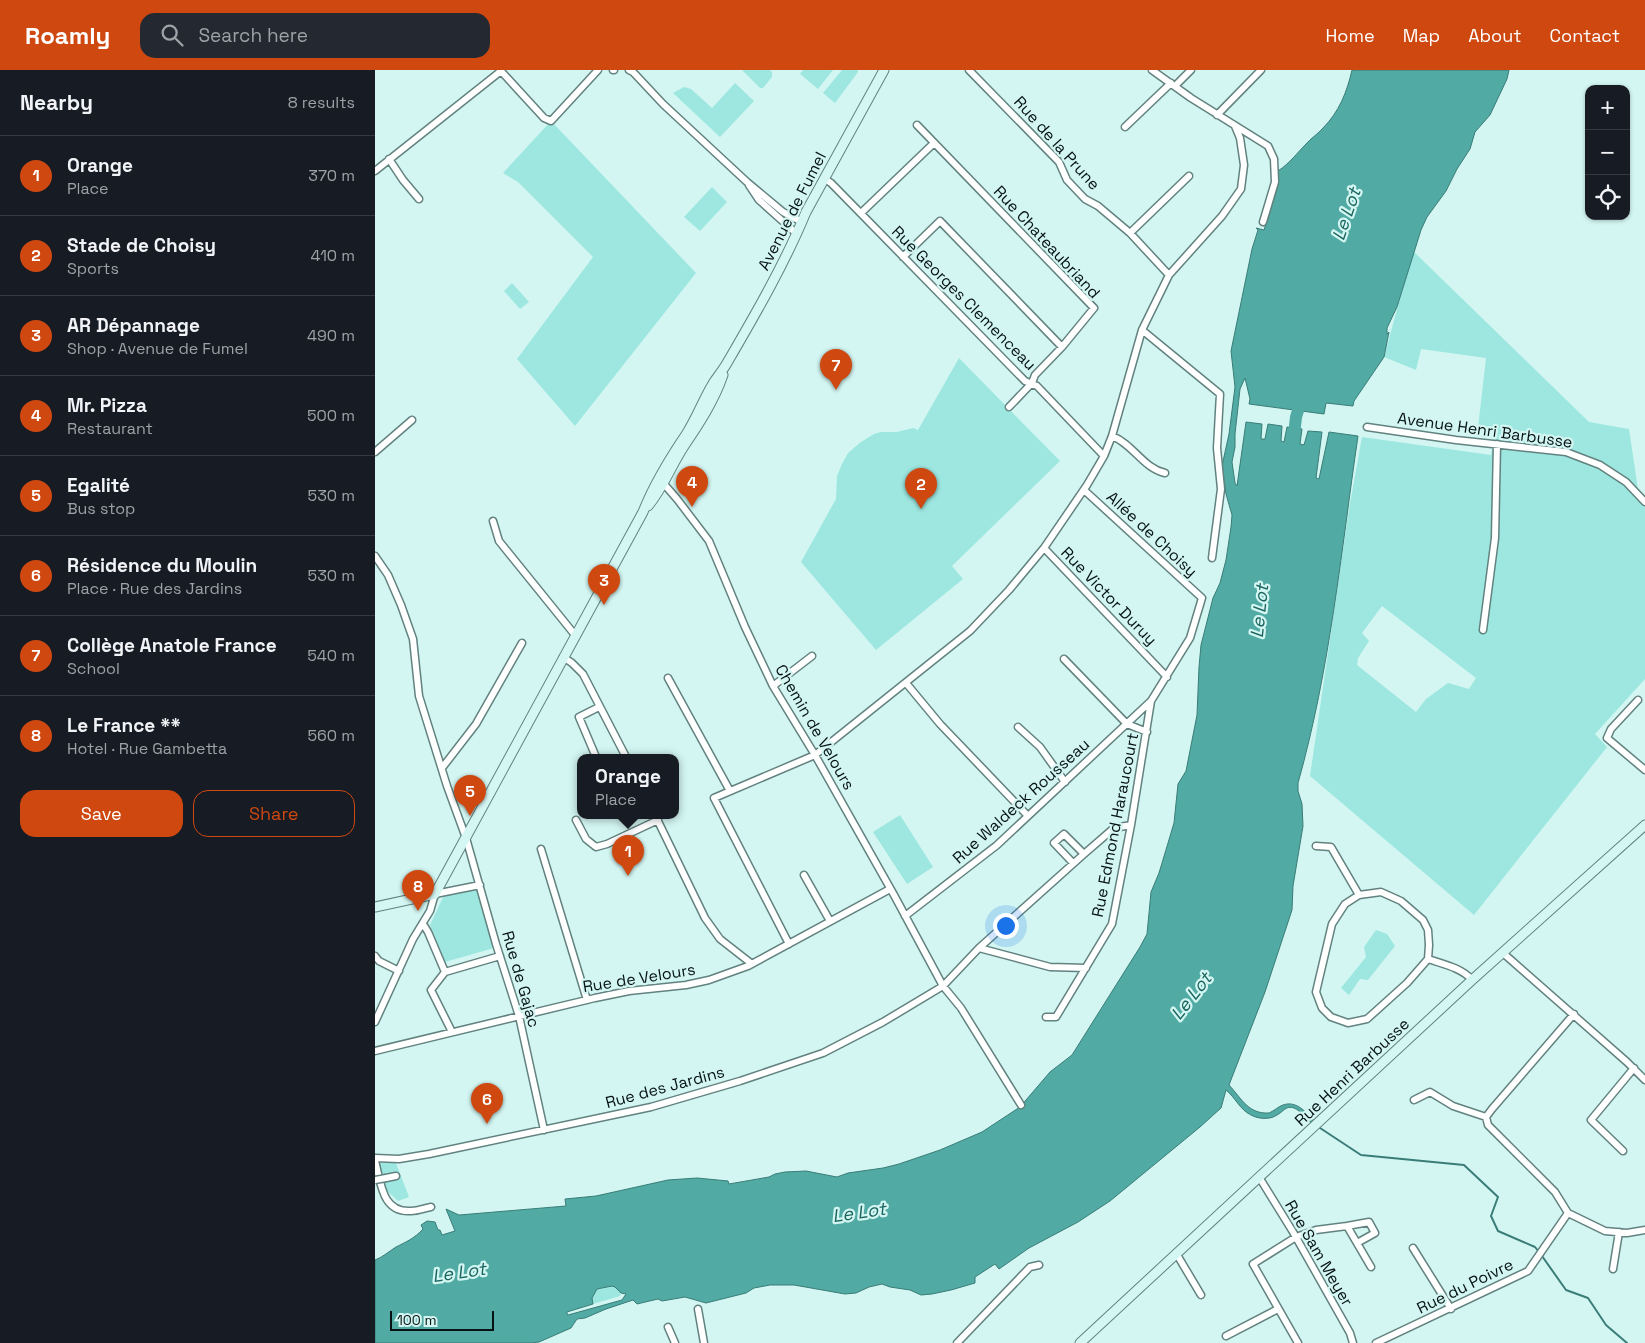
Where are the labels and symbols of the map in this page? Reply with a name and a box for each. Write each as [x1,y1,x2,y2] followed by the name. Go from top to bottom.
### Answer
[1009,92,1105,194] street label: Rue de la Prune
[753,148,831,274] street label: Avenue de Fumel
[989,181,1105,303] street label: Rue Chateaubriand
[1326,183,1366,243] water label: Le Lot
[887,221,1041,375] street label: Rue Georges Clemenceau
[820,349,852,390] pin: 7
[1396,407,1574,453] street label: Avenue Henri Barbusse
[676,466,708,507] pin: 4
[905,468,937,509] pin: 2
[1102,486,1202,582] street label: Allée de Choisy
[1056,542,1162,650] street label: Rue Victor Duruy
[588,564,620,605] pin: 3
[1245,581,1273,639] water label: Le Lot
[771,660,859,794] street label: Chemin de Velours
[1087,731,1143,919] street label: Rue Edmond Haraucourt
[948,734,1094,868] street label: Rue Waldeck Rousseau
[454,775,486,816] pin: 5
[612,835,644,876] pin: 1
[402,870,434,911] pin: 8
[993,913,1019,939] your location
[497,928,545,1030] street label: Rue de Gajac
[581,959,697,997] street label: Rue de Velours
[1165,966,1218,1024] water label: Le Lot
[1290,1013,1414,1131] street label: Rue Henri Barbusse
[603,1061,727,1113] street label: Rue des Jardins
[471,1083,503,1124] pin: 6
[1280,1196,1358,1310] street label: Rue Sam Meyer
[831,1197,889,1227] water label: Le Lot
[1413,1254,1517,1318] street label: Rue du Poivre
[431,1257,489,1287] water label: Le Lot
[390,1308,494,1331] scale bar

